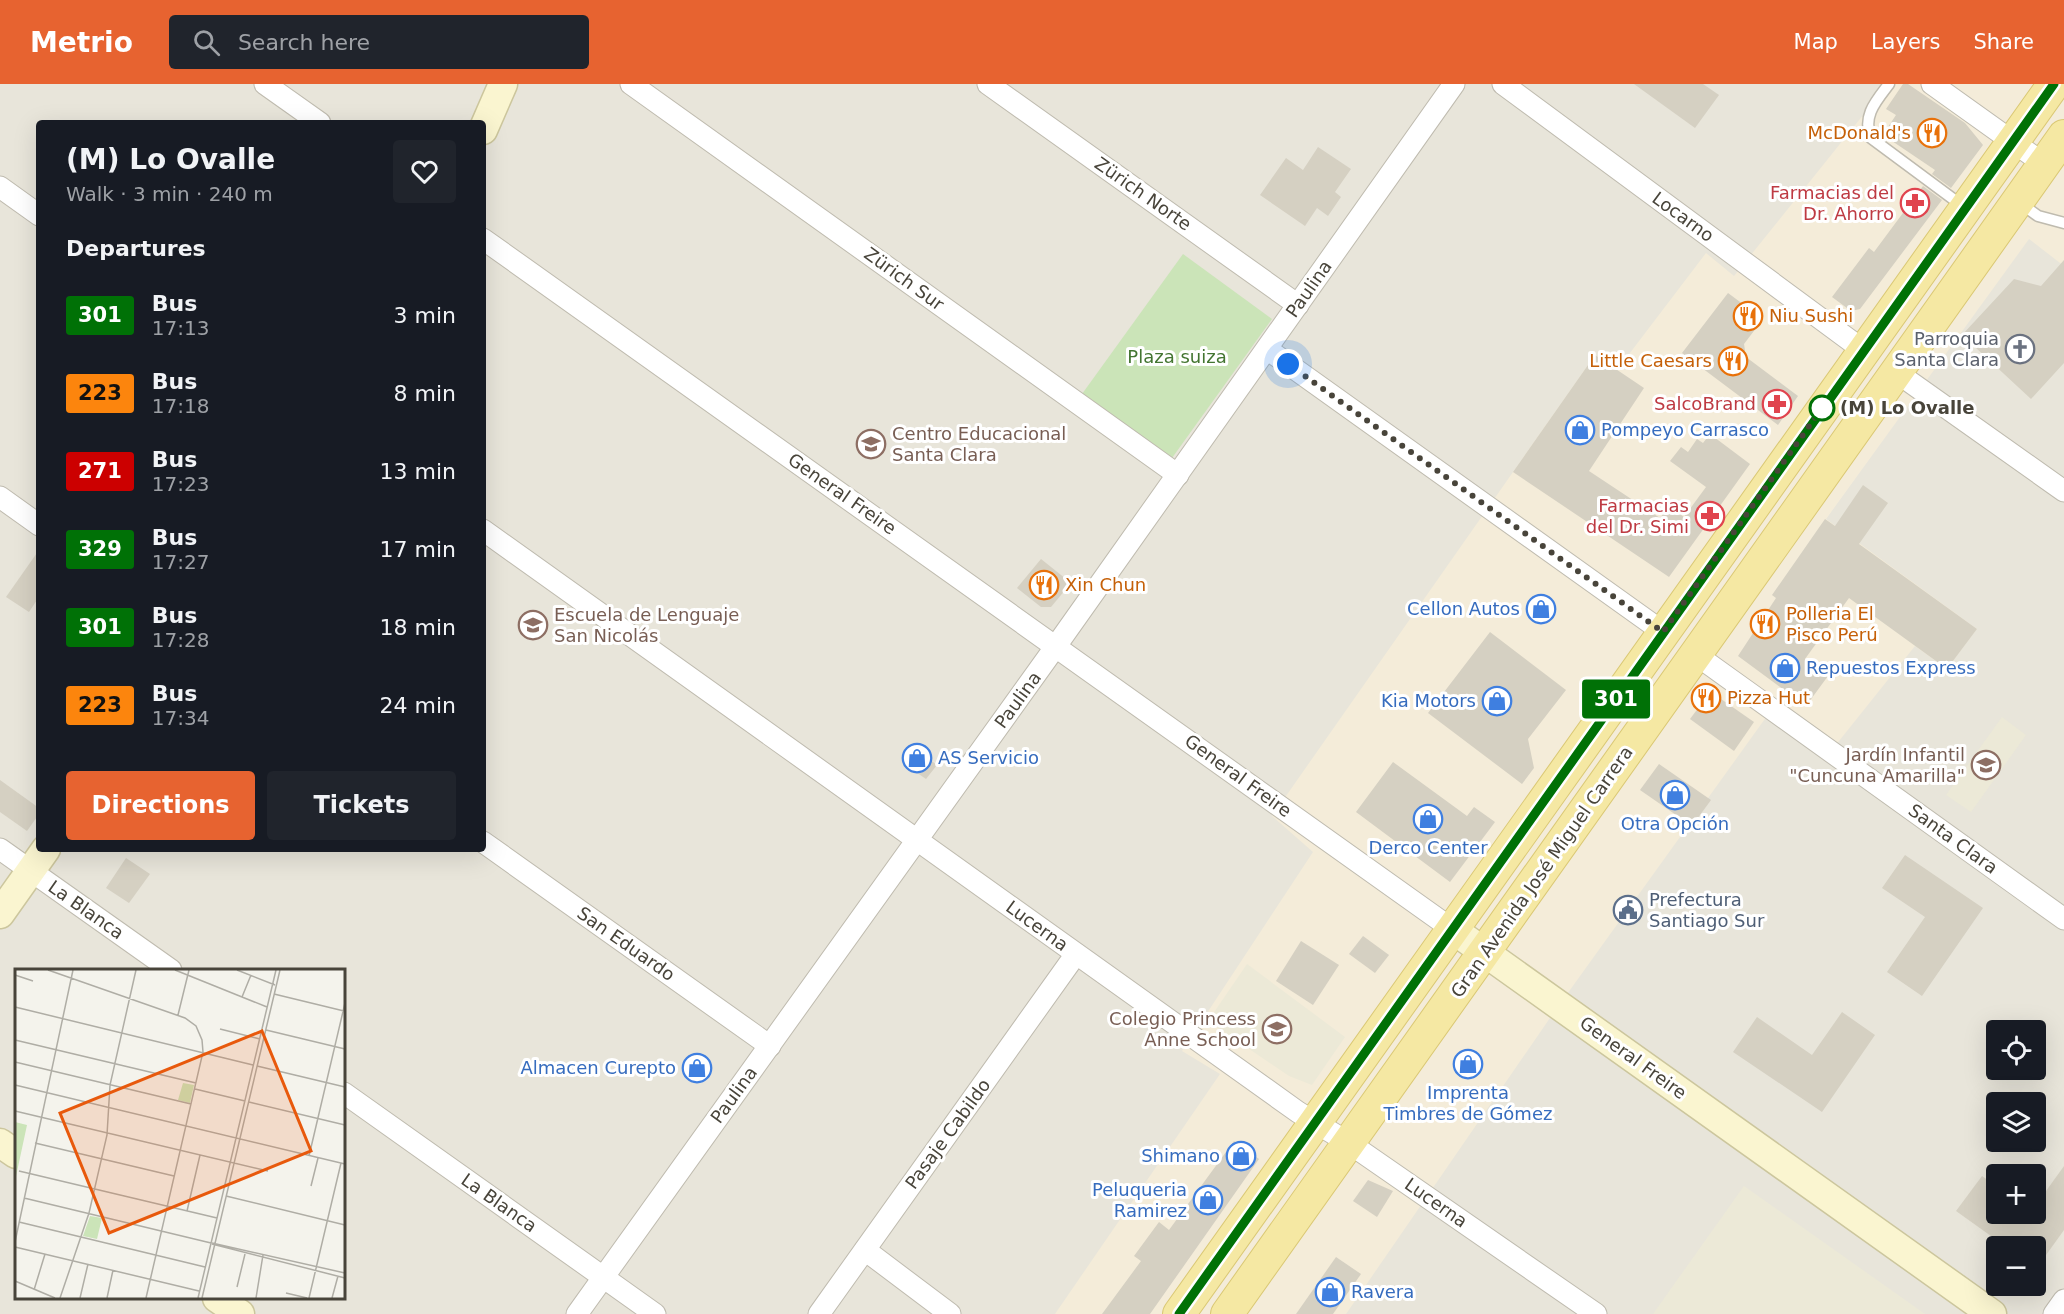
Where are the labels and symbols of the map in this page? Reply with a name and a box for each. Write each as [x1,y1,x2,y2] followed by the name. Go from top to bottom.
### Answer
[1916,117,1948,149] restaurant icon: McDonald's
[1808,122,1911,143] place label: McDonald's
[1091,153,1196,235] street label: Zürich Norte
[1770,182,1894,224] place label: Farmacias del Dr. Ahorro
[1648,187,1718,246] street label: Locarno
[1899,187,1931,219] pharmacy icon: Farmacias del Dr. Ahorro
[860,243,949,315] street label: Zürich Sur
[1281,256,1336,321] street label: Paulina
[1732,300,1764,332] restaurant icon: Niu Sushi
[1769,305,1853,326] place label: Niu Sushi
[1894,328,1999,370] place label: Parroquia Santa Clara
[2004,333,2036,365] church icon: Parroquia Santa Clara
[1717,345,1749,377] restaurant icon: Little Caesars
[1127,346,1227,367] park label: Plaza suiza
[1273,349,1303,379] your location
[1589,350,1712,371] place label: Little Caesars
[1761,388,1793,420] pharmacy icon: SalcoBrand
[1654,393,1756,414] place label: SalcoBrand
[1809,395,1835,421] marker: (M) Lo Ovalle
[1840,397,1974,418] place label: (M) Lo Ovalle
[1564,414,1596,446] shop icon: Pompeyo Carrasco
[1601,419,1769,440] place label: Pompeyo Carrasco
[892,423,1066,465] place label: Centro Educacional Santa Clara
[855,428,887,460] school or university icon: Centro Educacional Santa Clara
[784,449,900,539] street label: General Freire
[1586,495,1689,537] place label: Farmacias del Dr. Simi
[1694,500,1726,532] pharmacy icon: Farmacias del Dr. Simi
[1028,569,1060,601] restaurant icon: Xin Chun
[1065,574,1146,595] place label: Xin Chun
[1525,593,1557,625] shop icon: Cellon Autos
[1407,598,1520,619] place label: Cellon Autos
[1786,603,1878,645] place label: Polleria El Pisco Perú
[554,604,739,646] place label: Escuela de Lenguaje San Nicolás
[1749,608,1781,640] restaurant icon: Polleria El Pisco Perú
[517,609,549,641] school or university icon: Escuela de Lenguaje San Nicolás
[1769,652,1801,684] shop icon: Repuestos Express
[1806,657,1976,678] place label: Repuestos Express
[990,667,1045,732] street label: Paulina
[1582,680,1650,718] line badge: 301
[1690,682,1722,714] restaurant icon: Pizza Hut
[1481,685,1513,717] shop icon: Kia Motors
[1727,687,1810,708] place label: Pizza Hut
[1381,690,1476,711] place label: Kia Motors
[1181,730,1296,821] street label: General Freire
[901,742,933,774] shop icon: AS Servicio
[1446,742,1637,1001] street label: Gran Avenida José Miguel Carrera
[1789,744,1965,786] place label: Jardín Infantil "Cuncuna Amarilla"
[938,747,1039,768] place label: AS Servicio
[1970,749,2002,781] school or university icon: Jardín Infantil "Cuncuna Amarilla"
[1659,779,1691,811] shop icon: Otra Opción
[1905,799,2002,878] street label: Santa Clara
[1412,803,1444,835] shop icon: Derco Center
[1621,813,1729,834] place label: Otra Opción
[1368,837,1488,858] place label: Derco Center
[44,876,128,943] street label: La Blanca
[1649,889,1765,931] place label: Prefectura Santiago Sur
[1612,894,1644,926] public building icon: Prefectura Santiago Sur
[1002,896,1072,955] street label: Lucerna
[573,902,679,985] street label: San Eduardo
[15,969,345,1299] inset map
[1109,1008,1256,1050] place label: Colegio Princess Anne School
[1576,1012,1691,1103] street label: General Freire
[1261,1013,1293,1045] school or university icon: Colegio Princess Anne School
[1452,1048,1484,1080] shop icon: Imprenta Timbres de Gómez
[681,1052,713,1084] shop icon: Almacen Curepto
[520,1057,676,1078] place label: Almacen Curepto
[706,1062,761,1127] street label: Paulina
[901,1075,995,1193] street label: Pasaje Cabildo
[1383,1082,1552,1124] place label: Imprenta Timbres de Gómez
[1225,1140,1257,1172] shop icon: Shimano
[1141,1145,1220,1166] place label: Shimano
[457,1169,541,1236] street label: La Blanca
[1401,1173,1472,1232] street label: Lucerna
[1092,1179,1187,1221] place label: Peluqueria Ramirez
[1192,1184,1224,1216] shop icon: Peluqueria Ramirez
[1314,1276,1346,1308] shop icon: Ravera
[1351,1281,1414,1302] place label: Ravera

